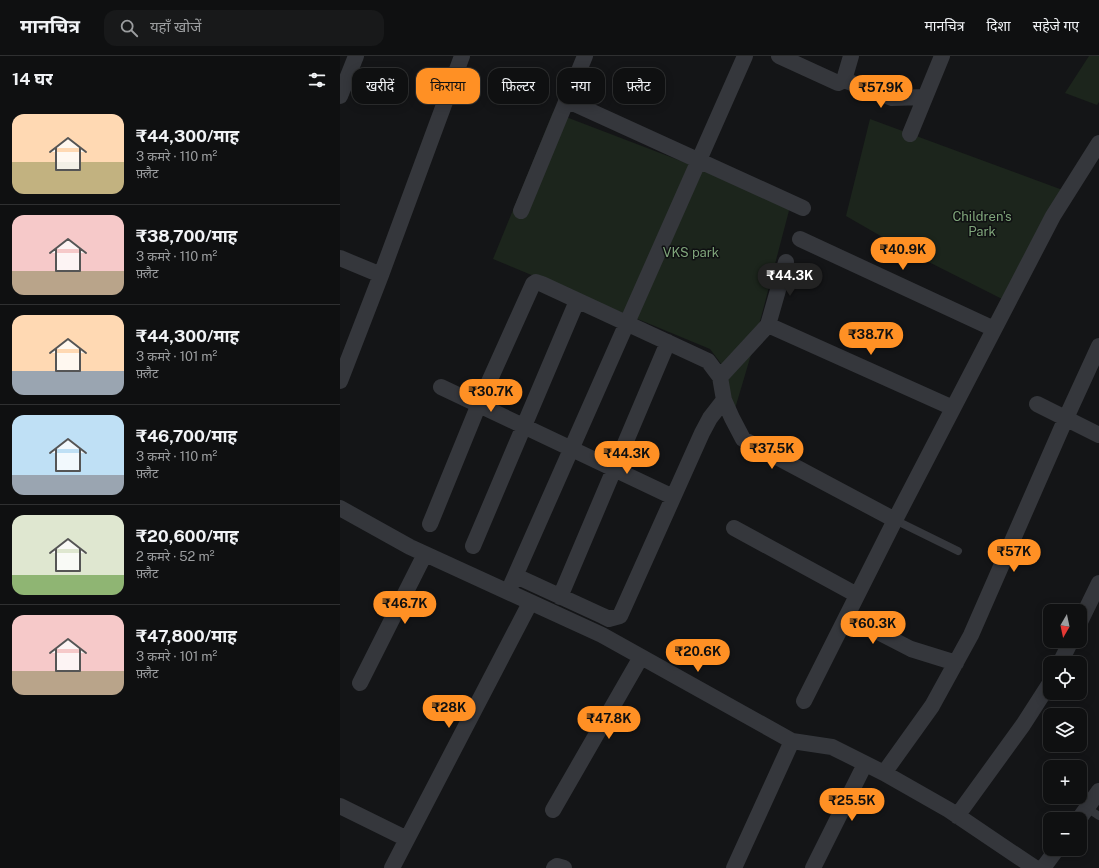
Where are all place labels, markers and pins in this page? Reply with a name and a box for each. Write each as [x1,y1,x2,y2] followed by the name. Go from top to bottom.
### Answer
[848,75,914,109] pin: ₹57.9K
[870,237,936,271] pin: ₹40.9K
[757,263,823,297] pin: ₹44.3K
[838,322,904,356] pin: ₹38.7K
[458,379,524,413] pin: ₹30.7K
[739,436,805,470] pin: ₹37.5K
[594,441,660,475] pin: ₹44.3K
[990,539,1038,573] pin: ₹57K
[372,591,438,625] pin: ₹46.7K
[840,611,906,645] pin: ₹60.3K
[665,639,731,673] pin: ₹20.6K
[425,695,473,729] pin: ₹28K
[576,706,642,740] pin: ₹47.8K
[819,788,885,822] pin: ₹25.5K

